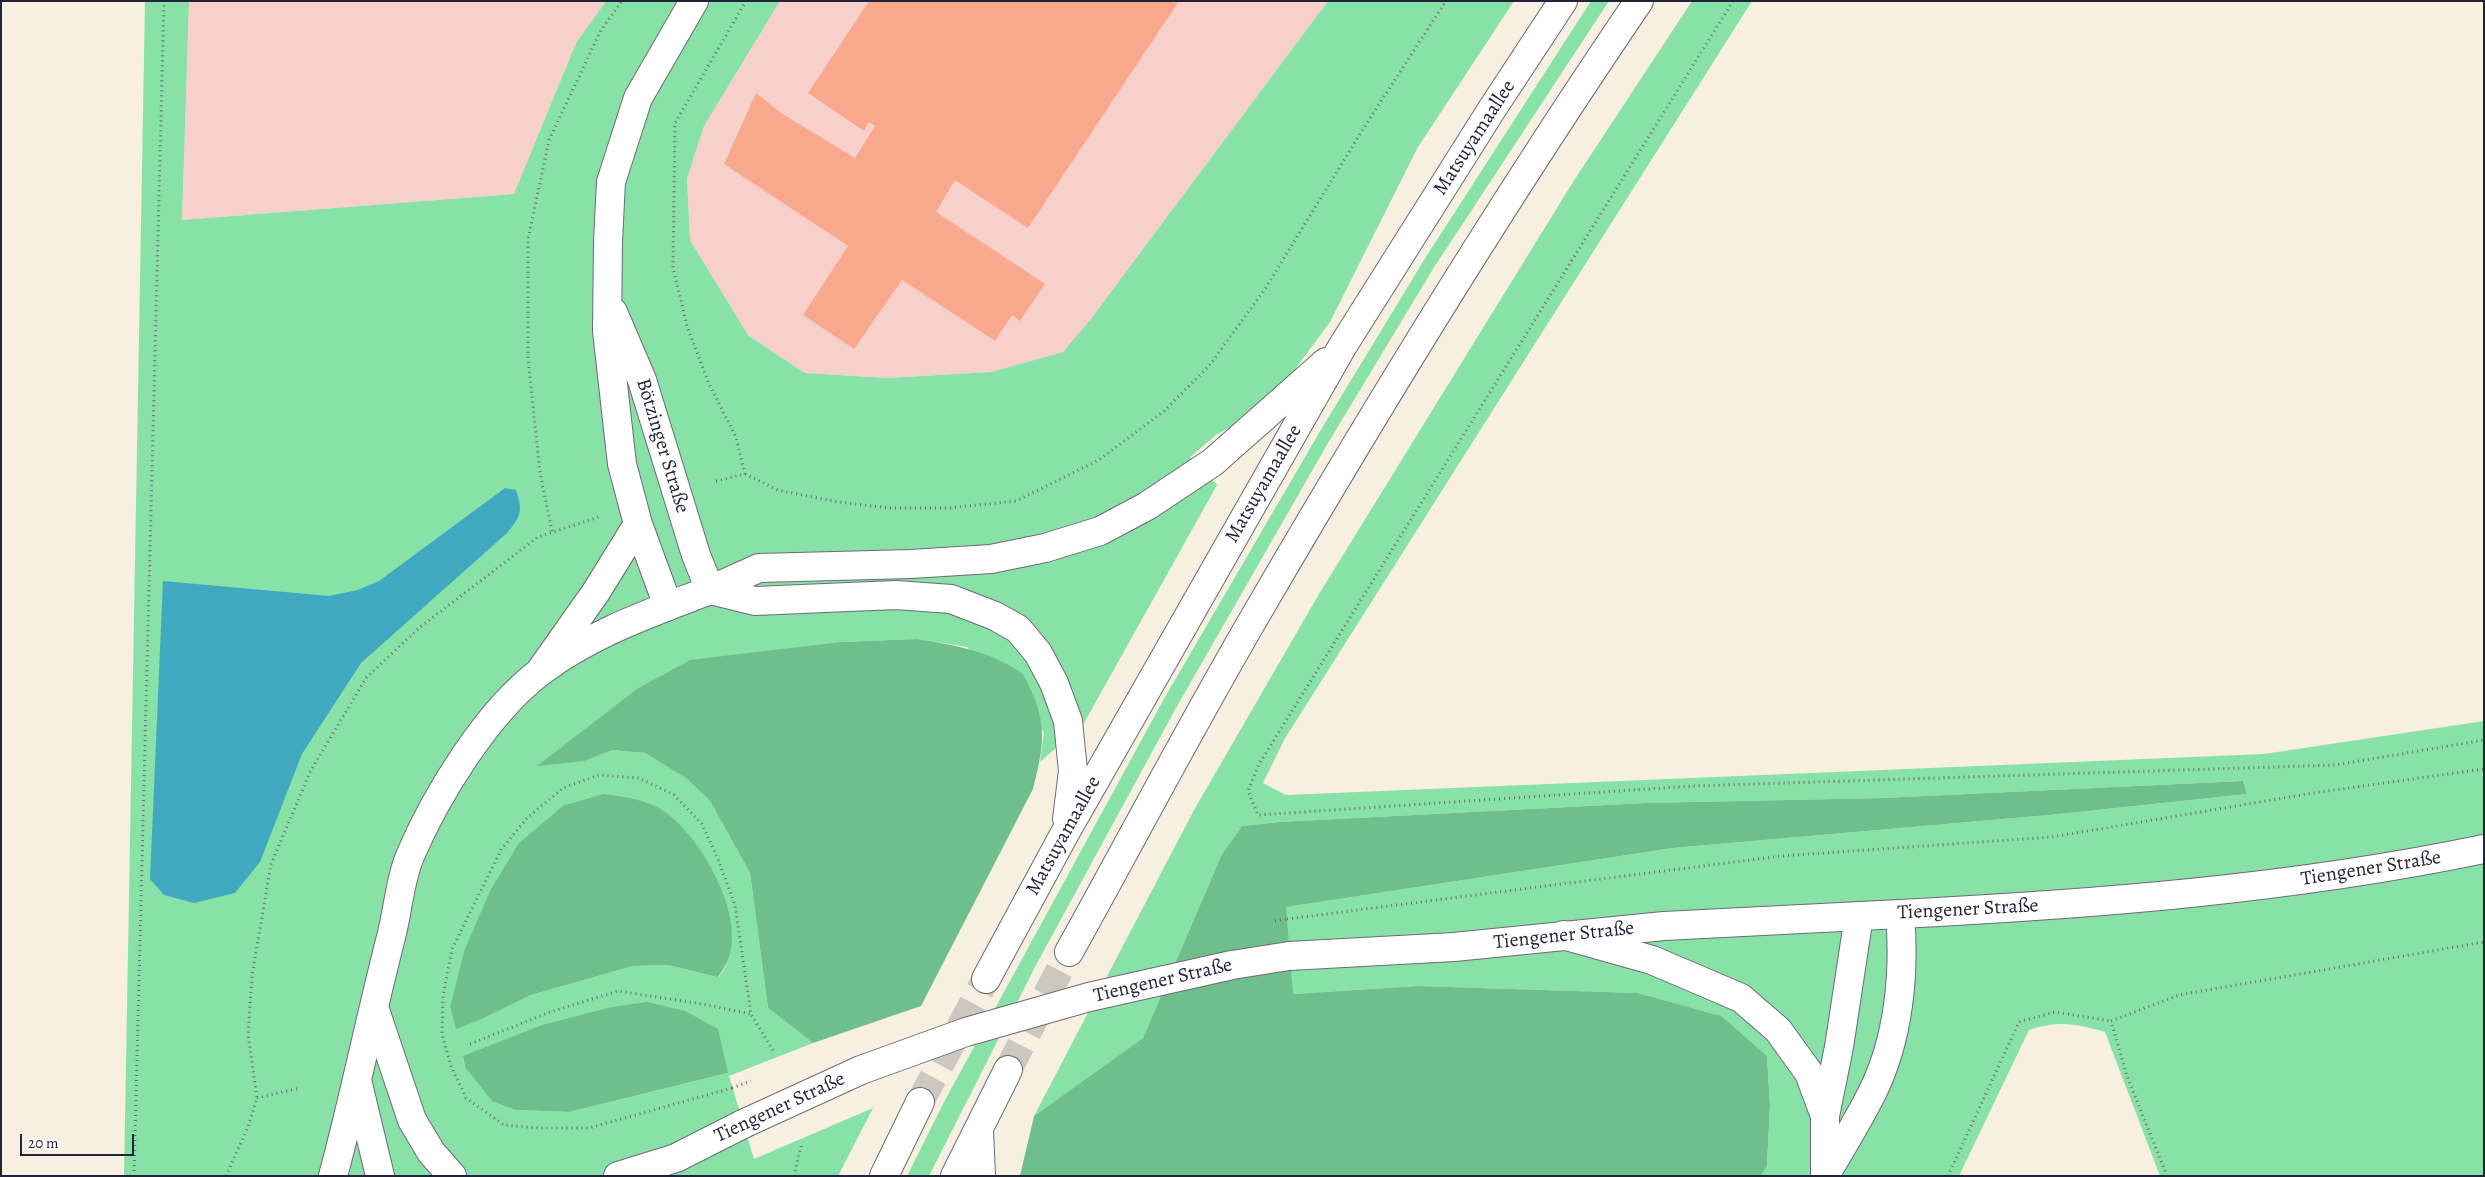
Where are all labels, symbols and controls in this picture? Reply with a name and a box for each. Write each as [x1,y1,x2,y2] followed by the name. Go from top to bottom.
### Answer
[1429,76,1521,200] street label: Matsuyamaallee
[630,376,694,516] street label: Bötzinger Straße
[1221,421,1307,547] street label: Matsuyamaallee
[1021,772,1107,900] street label: Matsuyamaallee
[2299,846,2443,892] street label: Tiengener Straße
[1897,894,2039,926] street label: Tiengener Straße
[1493,917,1635,955] street label: Tiengener Straße
[1092,953,1234,1009] street label: Tiengener Straße
[711,1067,849,1149] street label: Tiengener Straße
[22,1124,136,1156] scale bar
[28,1133,59,1153] text: 20 m

